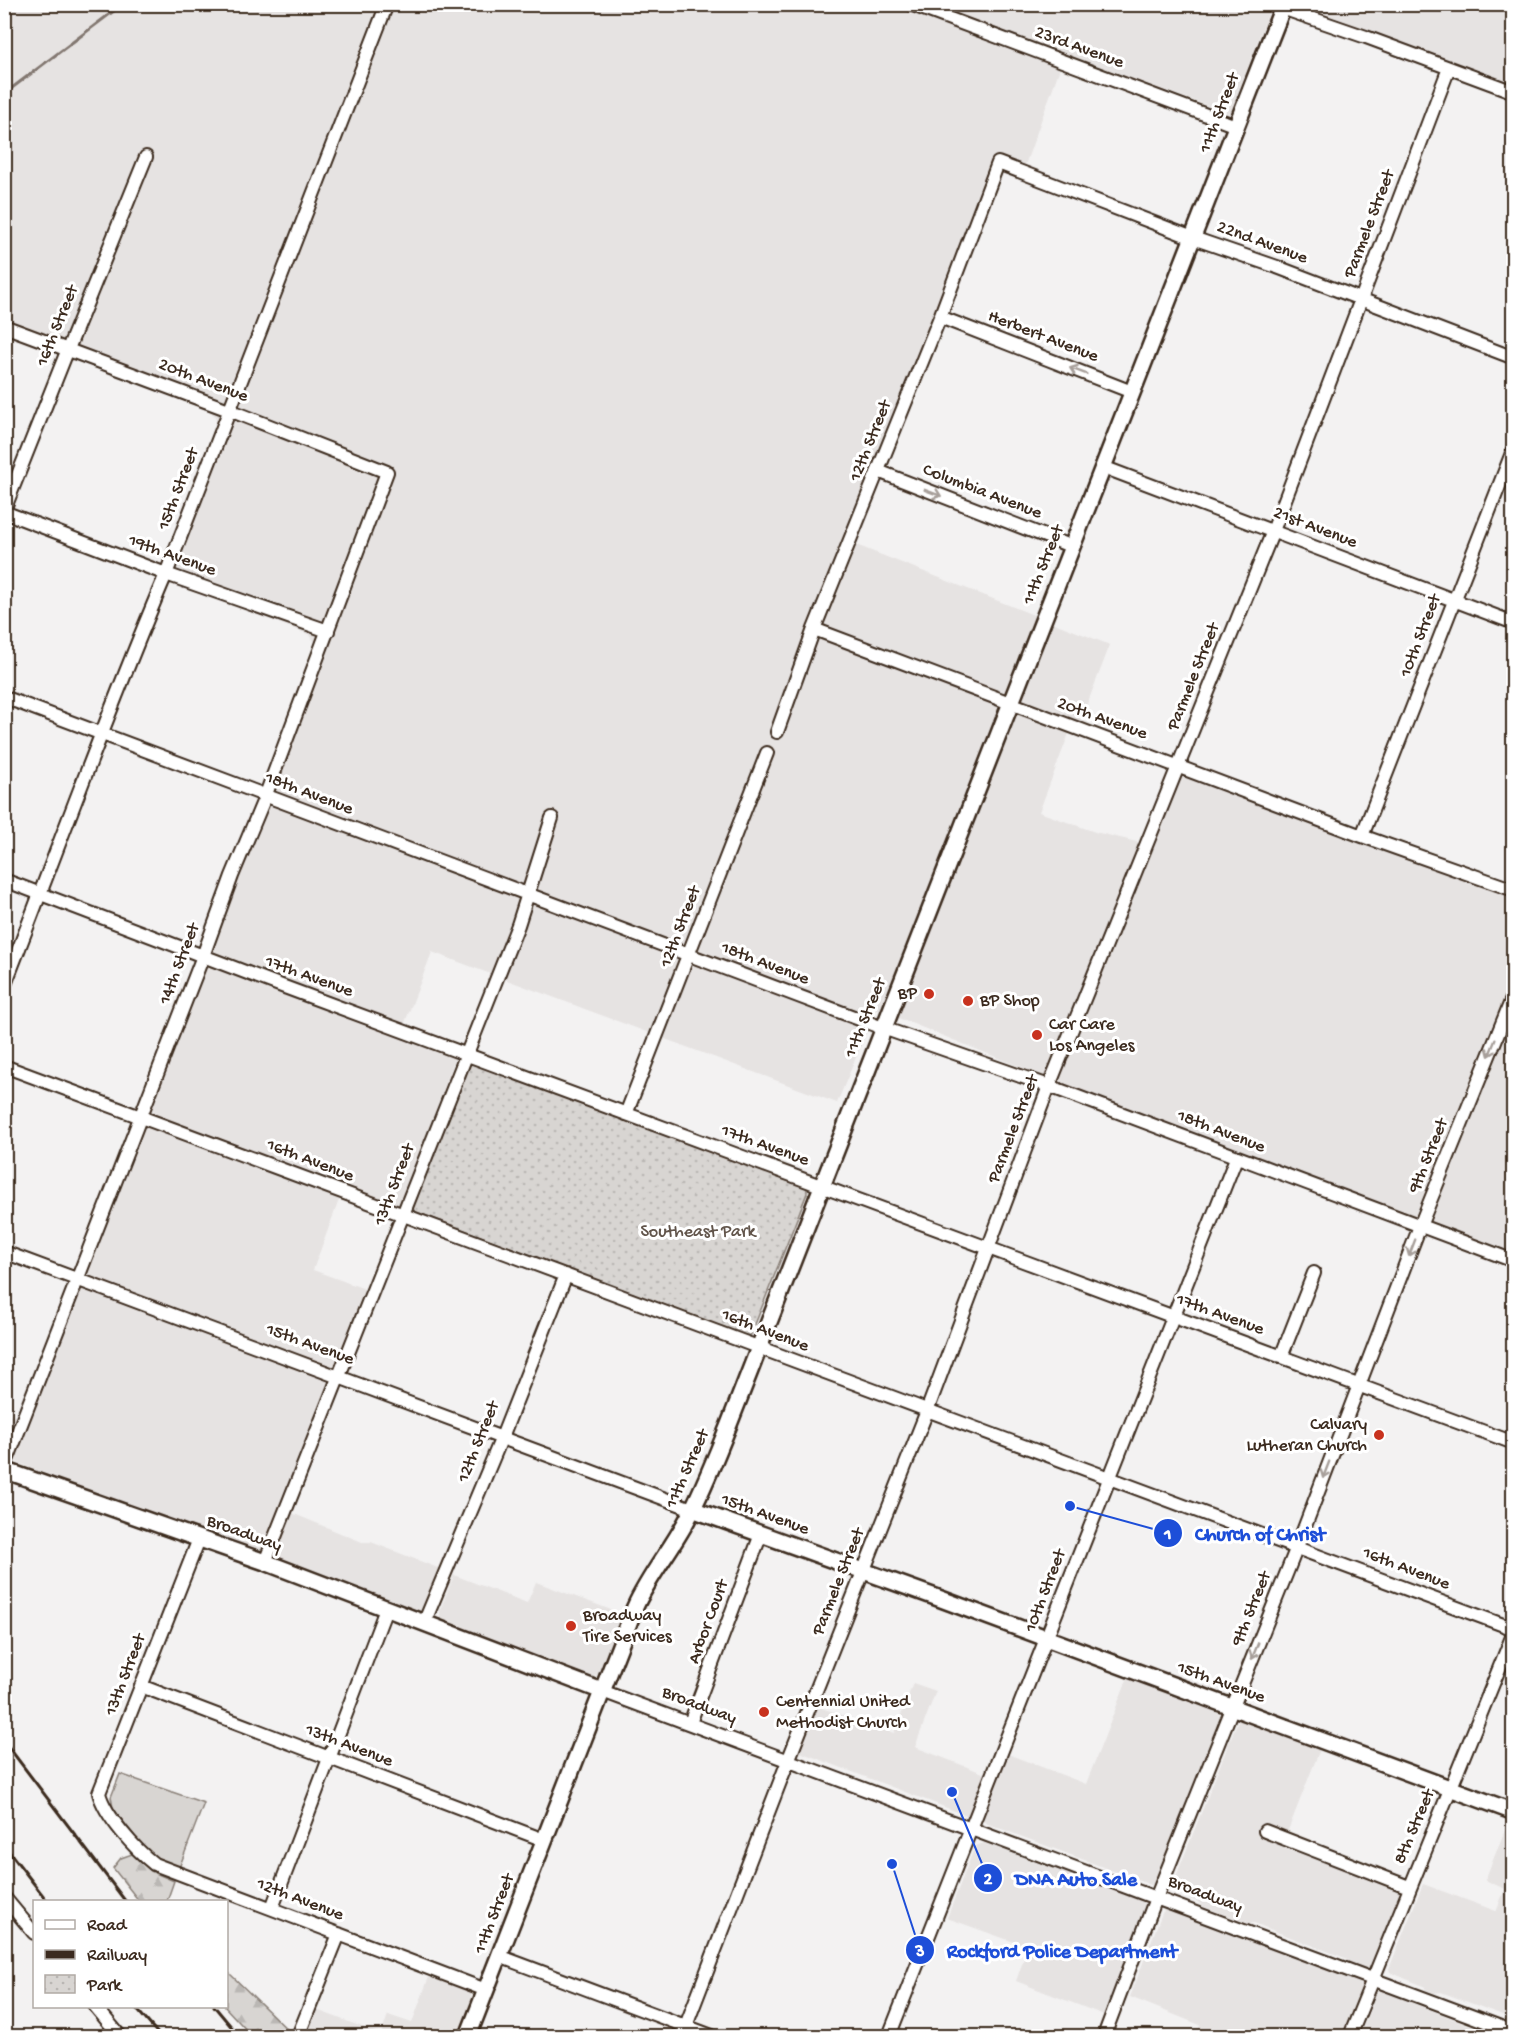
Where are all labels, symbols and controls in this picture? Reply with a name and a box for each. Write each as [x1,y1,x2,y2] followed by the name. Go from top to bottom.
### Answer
[1031,22,1127,74] street label: 23rd Avenue
[1195,69,1245,157] street label: 11th Street
[1339,166,1401,282] street label: Parmele Street
[1214,217,1311,269] street label: 22nd Avenue
[32,281,84,371] street label: 16th Street
[985,306,1102,368] street label: Herbert Avenue
[155,354,252,408] street label: 20th Avenue
[1069,364,1088,375] one-way arrow
[845,396,897,485] street label: 12th Street
[153,444,205,534] street label: 15th Street
[919,460,1045,525] street label: Columbia Avenue
[923,488,941,499] one-way arrow
[1270,502,1361,554] street label: 21st Avenue
[1018,521,1070,609] street label: 11th Street
[124,530,219,582] street label: 19th Avenue
[1395,590,1447,681] street label: 10th Street
[1163,619,1226,735] street label: Parmele Street
[1054,693,1151,745] street label: 20th Avenue
[261,767,357,821] street label: 18th Avenue
[656,882,707,972] street label: 12th Street
[155,919,206,1008] street label: 14th Street
[717,937,813,991] street label: 18th Avenue
[261,951,356,1003] street label: 17th Avenue
[840,974,892,1062] street label: 11th Street
[897,984,918,1005] place label: BP
[922,987,936,1001] marker: BP
[979,991,1040,1012] place label: BP Shop
[961,994,975,1008] marker: BP Shop
[1049,1015,1136,1057] place label: Car Care Los Angeles
[1030,1028,1044,1042] marker: Car Care Los Angeles
[1486,1038,1497,1057] one-way arrow
[983,1071,1045,1187] street label: Parmele Street
[1173,1105,1269,1159] street label: 18th Avenue
[1404,1114,1454,1197] street label: 9th Street
[717,1120,812,1172] street label: 17th Avenue
[262,1134,357,1188] street label: 16th Avenue
[369,1140,421,1230] street label: 13th Street
[641,1222,757,1243] park label: Southeast Park
[1405,1239,1416,1257] one-way arrow
[1172,1289,1267,1341] street label: 17th Avenue
[717,1304,812,1358] street label: 16th Avenue
[262,1319,358,1371] street label: 15th Avenue
[453,1397,505,1486] street label: 12th Street
[1246,1415,1367,1457] place label: Calvary Lutheran Church
[661,1425,715,1512] street label: 11th Street
[1372,1428,1386,1442] marker: Calvary Lutheran Church
[1320,1460,1331,1478] one-way arrow
[717,1489,813,1541] street label: 15th Avenue
[203,1510,284,1557] street label: Broadway
[1153,1514,1337,1552] callout: Church of Christ
[808,1524,871,1640] street label: Parmele Street
[1163,1525,1172,1546] text: 1
[1194,1525,1327,1548] text: Church of Christ
[1358,1542,1453,1596] street label: 16th Avenue
[1020,1545,1072,1636] street label: 10th Street
[1227,1567,1277,1650] street label: 9th Street
[684,1576,734,1667] street label: Arbor Court
[582,1606,673,1648] place label: Broadway Tire Services
[564,1619,578,1633] marker: Broadway Tire Services
[100,1630,152,1720] street label: 13th Street
[1249,1641,1260,1660] one-way arrow
[1173,1657,1269,1709] street label: 15th Avenue
[658,1682,739,1730] street label: Broadway
[776,1692,911,1734] place label: Centennial United Methodist Church
[757,1705,771,1719] marker: Centennial United Methodist Church
[301,1719,396,1773] street label: 13th Avenue
[1390,1785,1441,1868] street label: 8th Street
[973,1859,1149,1897] callout: DNA Auto Sale
[470,1870,520,1958] street label: 11th Street
[984,1870,993,1891] text: 2
[1013,1870,1138,1893] text: DNA Auto Sale
[1164,1871,1245,1919] street label: Broadway
[253,1873,347,1926] street label: 12th Avenue
[33,1900,228,2008] legend
[87,1916,128,1937] text: Road
[905,1931,1189,1969] callout: Rockford Police Department
[914,1942,925,1963] text: 3
[946,1942,1179,1965] text: Rockford Police Department
[87,1946,147,1967] text: Railway
[86,1976,123,1997] text: Park

